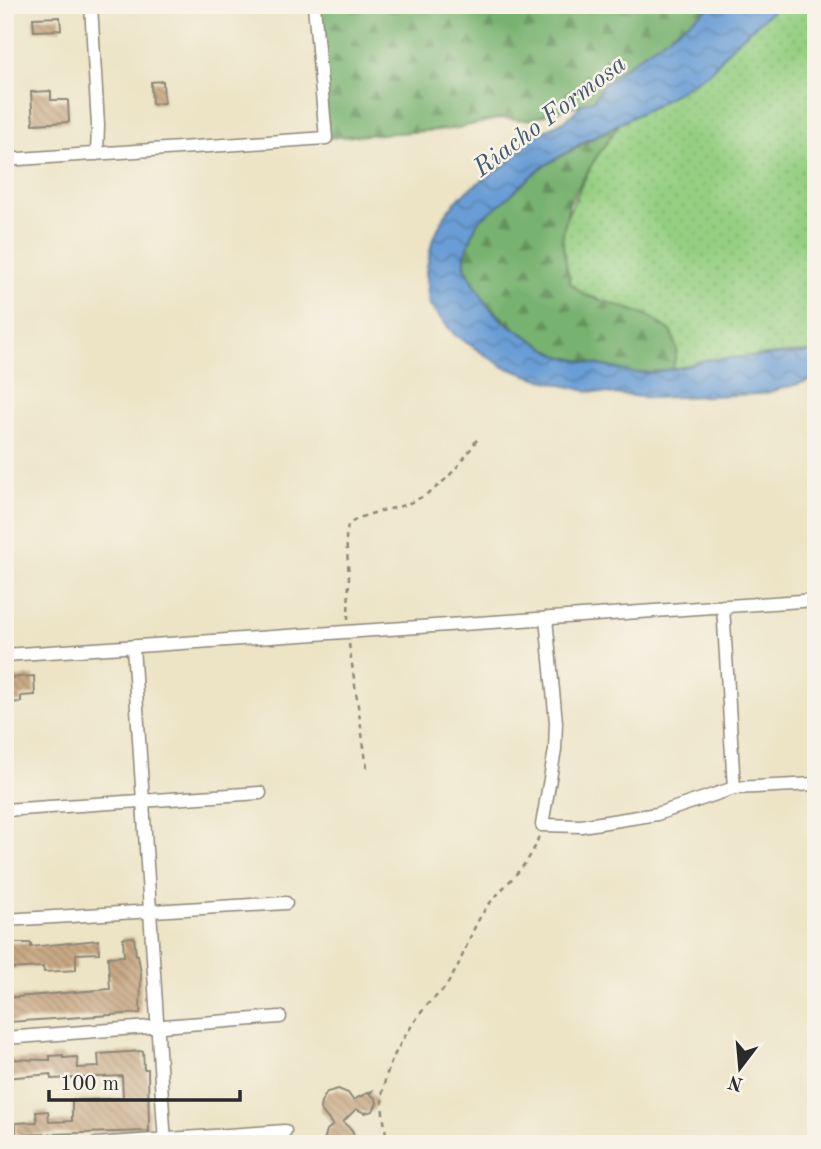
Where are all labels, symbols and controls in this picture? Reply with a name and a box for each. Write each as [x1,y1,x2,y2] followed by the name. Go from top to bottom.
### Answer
[468,51,631,183] water label: Riacho Formosa
[706,1034,776,1104] north arrow
[49,1058,240,1102] scale bar
[726,1071,746,1093] text: N
[60,1074,119,1095] text: 100 m

